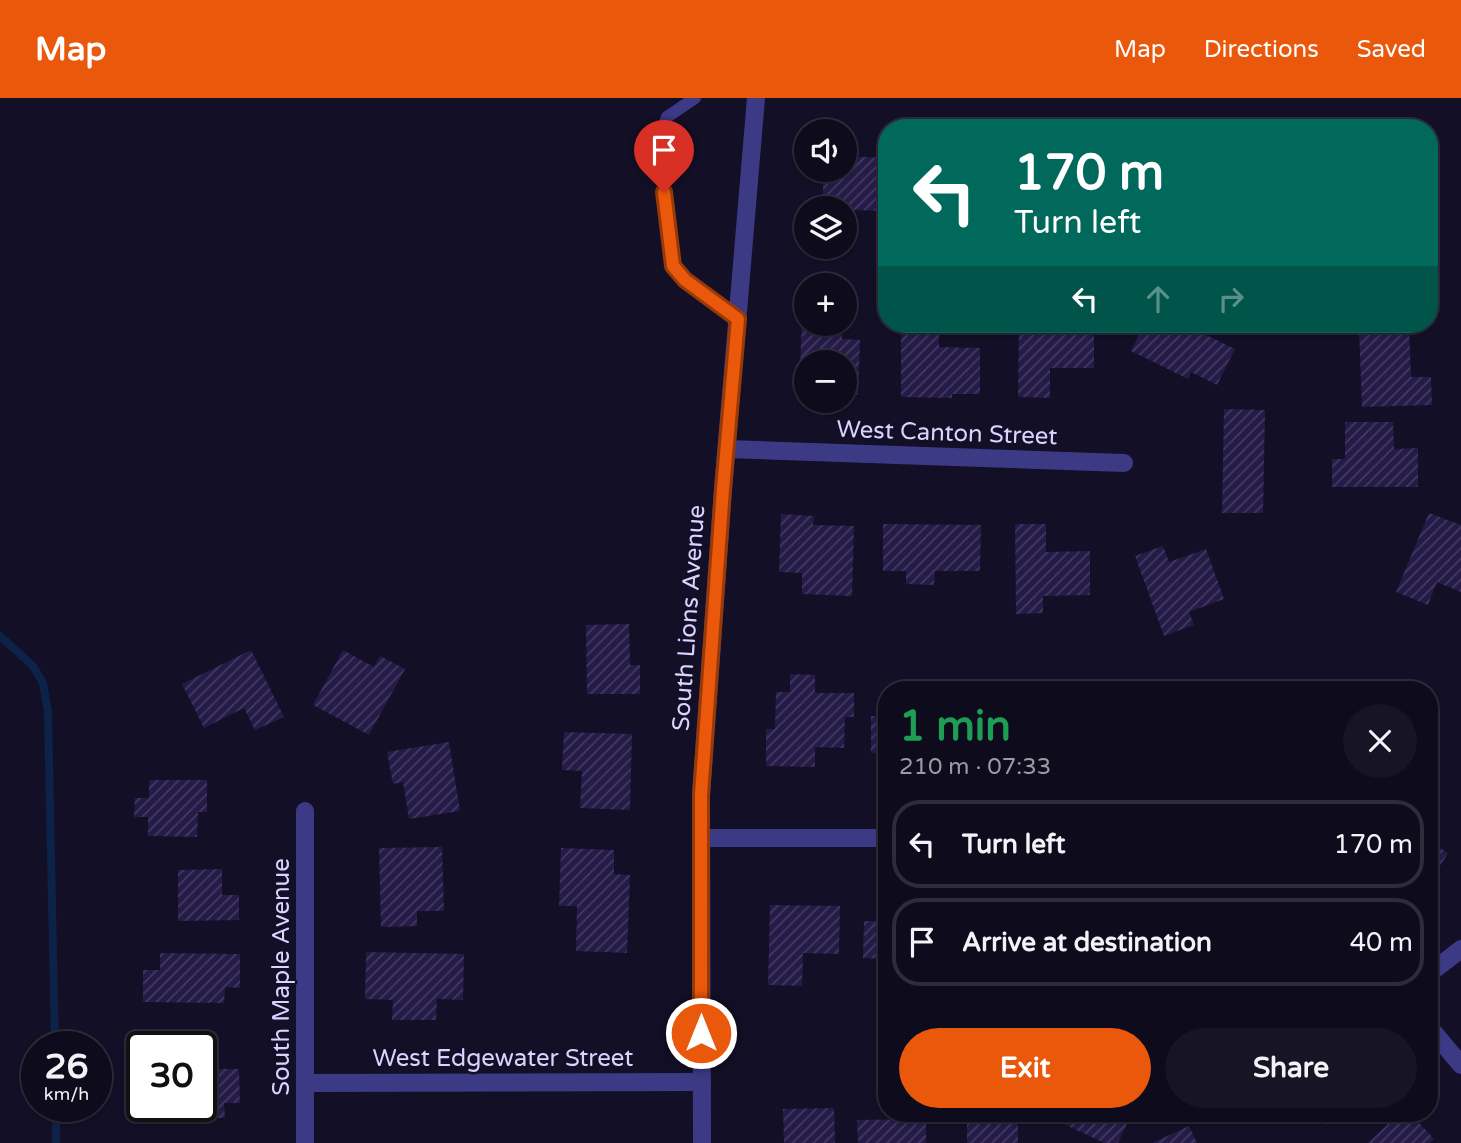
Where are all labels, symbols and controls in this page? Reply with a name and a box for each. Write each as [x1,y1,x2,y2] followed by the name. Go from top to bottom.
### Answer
[35,30,106,69] text: Map
[1114,35,1166,64] text: Map
[1204,35,1319,64] text: Directions
[1357,35,1426,64] text: Saved
[794,119,857,413] map controls
[794,119,857,182] button: sound
[634,120,694,192] pin
[645,131,683,169] icon: arrive
[1014,144,1164,203] text: 170 m
[899,147,990,238] icon: left
[794,196,857,259] button: layers
[1014,204,1141,242] text: Turn left
[794,273,857,336] button: +
[1066,280,1104,318] icon: left
[1139,280,1177,318] icon: ahead
[1212,280,1250,318] icon: right
[794,350,857,413] button: −
[836,415,1058,451] street label: West Canton Street
[667,504,711,732] street label: South Lions Avenue
[899,701,1011,752] text: 1 min
[1343,704,1417,778] button: close
[899,753,1051,781] text: 210 m · 07:33
[903,825,941,863] icon: left
[962,829,1065,860] text: Turn left
[1333,829,1413,860] text: 170 m
[267,858,296,1096] street label: South Maple Avenue
[903,923,941,961] icon: arrive
[962,927,1212,958] text: Arrive at destination
[1350,927,1413,958] text: 40 m
[664,996,738,1070] position arrow
[899,1028,1151,1108] button: Exit
[1165,1028,1417,1108] button: Share
[126,1031,217,1122] speed limit sign: 30
[373,1044,634,1073] street label: West Edgewater Street
[45,1046,88,1088] text: 26
[44,1083,89,1105] text: km/h

